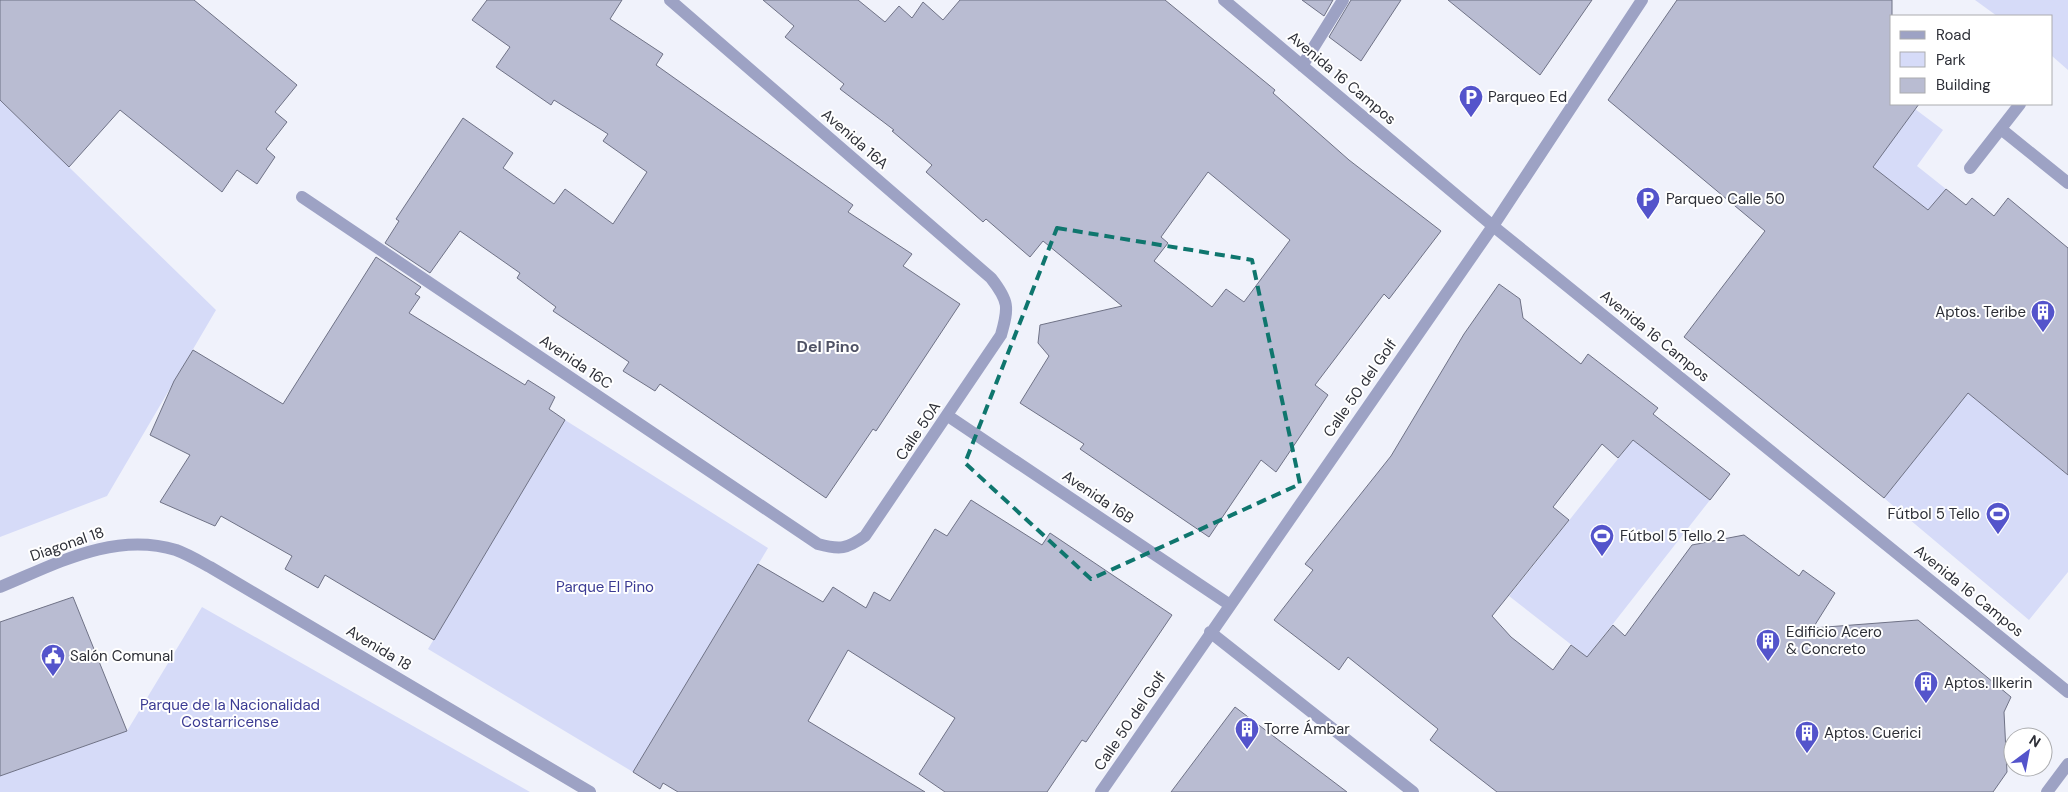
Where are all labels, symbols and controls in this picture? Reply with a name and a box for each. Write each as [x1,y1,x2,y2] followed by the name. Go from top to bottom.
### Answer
[1890,15,2053,105] legend
[1936,25,1971,45] text: Road
[1284,27,1400,129] street label: Avenida 16 Campos
[1936,50,1966,70] text: Park
[1936,75,1991,95] text: Building
[1458,84,1484,118] parking icon: Parqueo Ed
[1488,87,1567,107] place label: Parqueo Ed
[817,104,893,174] street label: Avenida 16A
[1635,186,1661,220] parking icon: Parqueo Calle 50
[1666,189,1785,209] place label: Parqueo Calle 50
[1596,286,1714,386] street label: Avenida 16 Campos
[2030,299,2056,333] building icon: Aptos. Teribe
[1935,302,2026,322] place label: Aptos. Teribe
[536,330,617,394] street label: Avenida 16C
[1319,335,1401,441] street label: Calle 50 del Golf
[797,336,859,357] district label: Del Pino
[891,398,945,464] street label: Calle 50A
[1058,466,1138,528] street label: Avenida 16B
[1985,501,2011,535] sports icon: Fútbol 5 Tello
[1888,504,1980,524] place label: Fútbol 5 Tello
[27,522,107,566] street label: Diagonal 18
[1589,523,1615,557] sports icon: Fútbol 5 Tello 2
[1620,526,1725,546] place label: Fútbol 5 Tello 2
[1910,541,2028,641] street label: Avenida 16 Campos
[556,577,654,597] park label: Parque El Pino
[343,621,415,675] street label: Avenida 18
[1786,622,1882,659] place label: Edificio Acero & Concreto
[1755,628,1781,662] building icon: Edificio Acero & Concreto
[40,643,66,677] public building icon: Salón Comunal
[70,646,173,666] place label: Salón Comunal
[1089,668,1171,774] street label: Calle 50 del Golf
[1913,670,1939,704] building icon: Aptos. Ilkerin
[1944,673,2032,693] place label: Aptos. Ilkerin
[140,695,320,732] park label: Parque de la Nacionalidad Costarricense
[1234,716,1260,750] building icon: Torre Ámbar
[1264,719,1350,739] place label: Torre Ámbar
[1794,720,1820,754] building icon: Aptos. Cuerici
[1824,723,1921,743] place label: Aptos. Cuerici
[2003,727,2053,777] north arrow
[2026,731,2044,751] text: N

